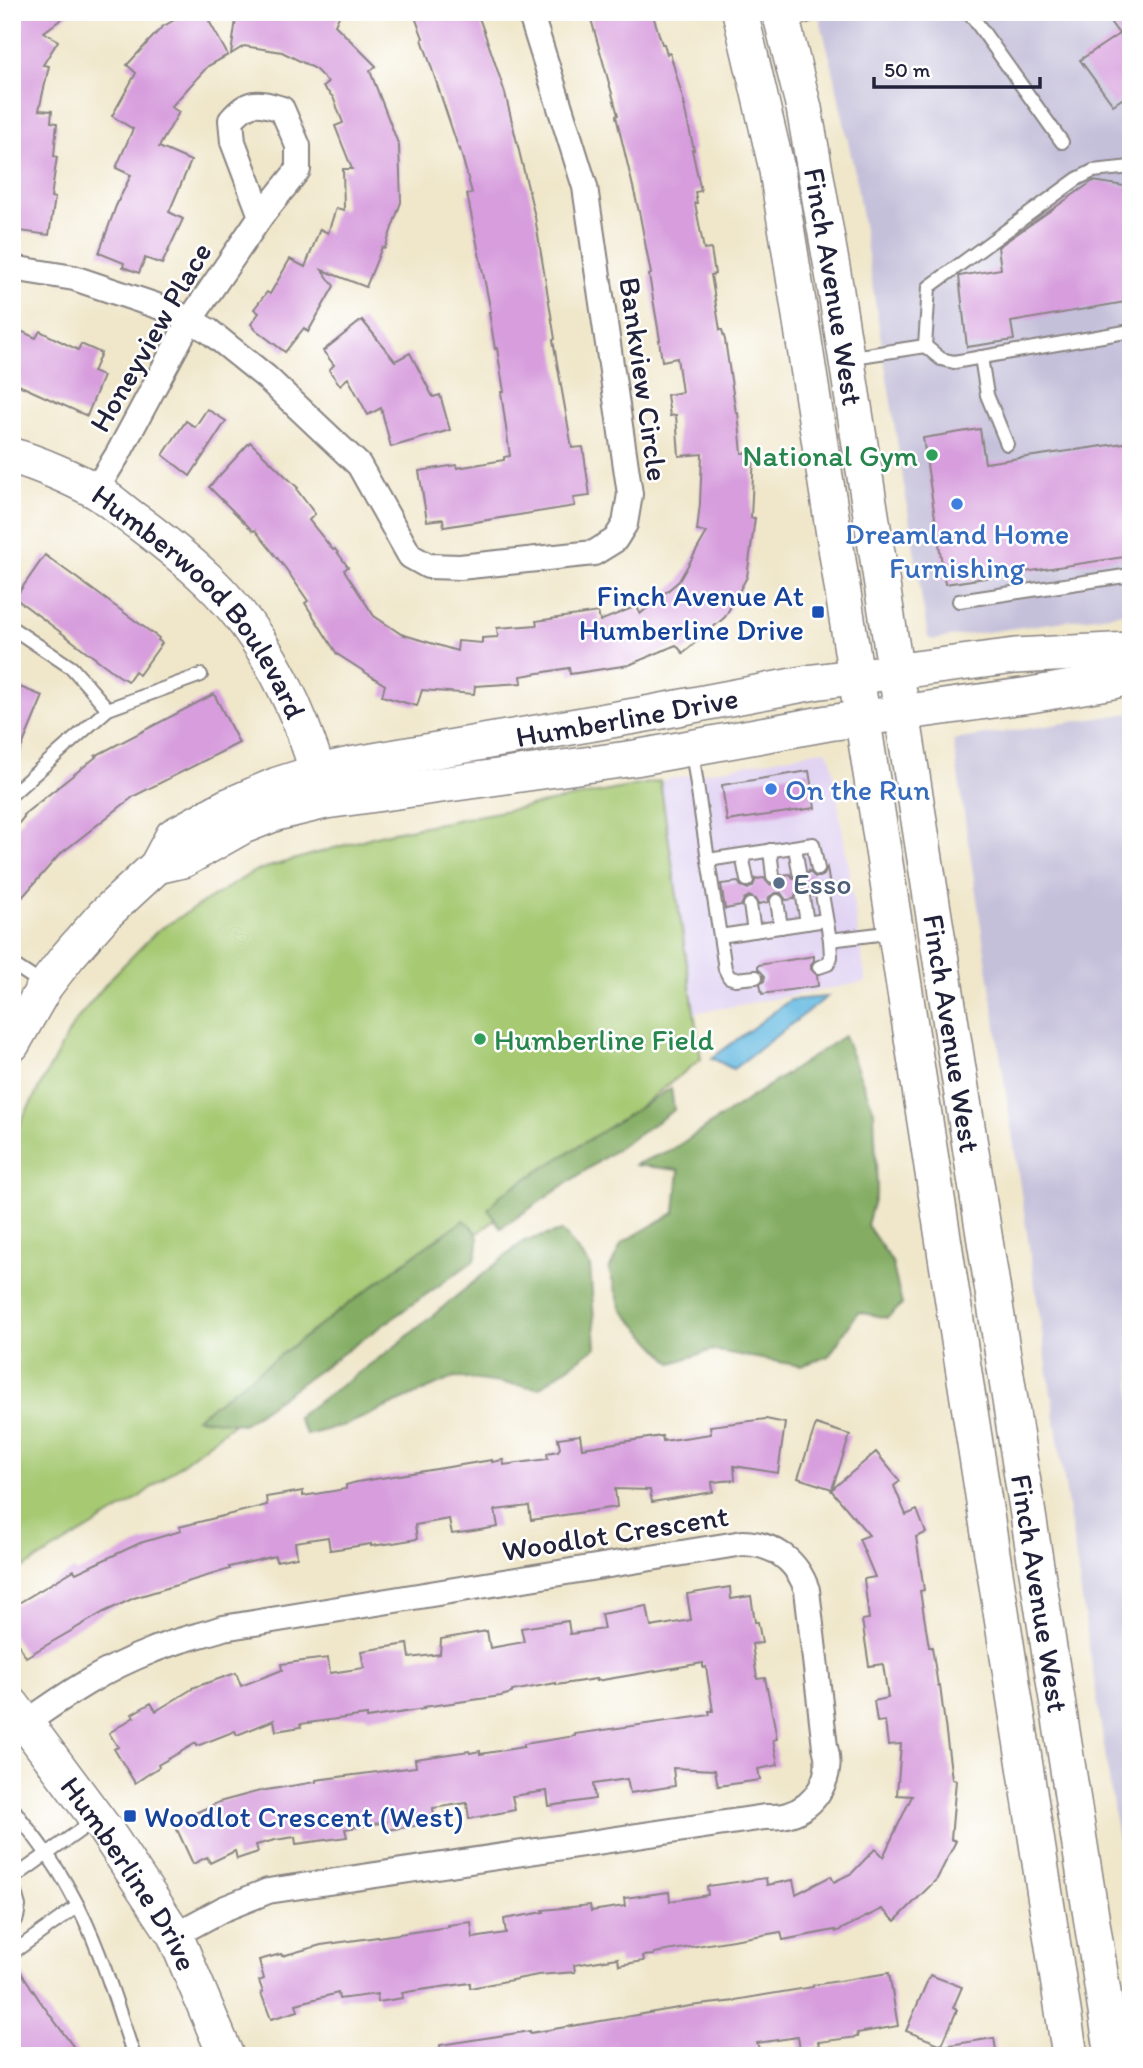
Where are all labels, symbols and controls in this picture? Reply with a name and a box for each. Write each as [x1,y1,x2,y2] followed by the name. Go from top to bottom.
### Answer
[874,46,1040,90] scale bar
[884,57,931,82] text: 50 m
[796,165,872,408] street label: Finch Avenue West
[81,235,219,439] street label: Honeyview Place
[611,275,677,483] street label: Bankview Circle
[742,437,918,474] place label: National Gym
[924,447,940,463] marker: National Gym
[85,475,315,724] street label: Humberwood Boulevard
[949,496,965,512] marker: Dreamland Home Furnishing
[845,515,1069,586] place label: Dreamland Home Furnishing
[579,577,804,648] place label: Finch Avenue At Humberline Drive
[810,604,826,620] marker: Finch Avenue At Humberline Drive
[513,678,741,755] street label: Humberline Drive
[785,771,930,808] place label: On the Run
[763,781,779,797] marker: On the Run
[793,865,852,902] place label: Esso
[771,875,787,891] marker: Esso
[915,911,989,1155] street label: Finch Avenue West
[494,1021,715,1058] place label: Humberline Field
[472,1031,488,1047] marker: Humberline Field
[1003,1472,1077,1715] street label: Finch Avenue West
[499,1497,731,1569] street label: Woodlot Crescent
[53,1769,206,1976] street label: Humberline Drive
[144,1798,464,1835] place label: Woodlot Crescent (West)
[122,1808,138,1824] marker: Woodlot Crescent (West)

